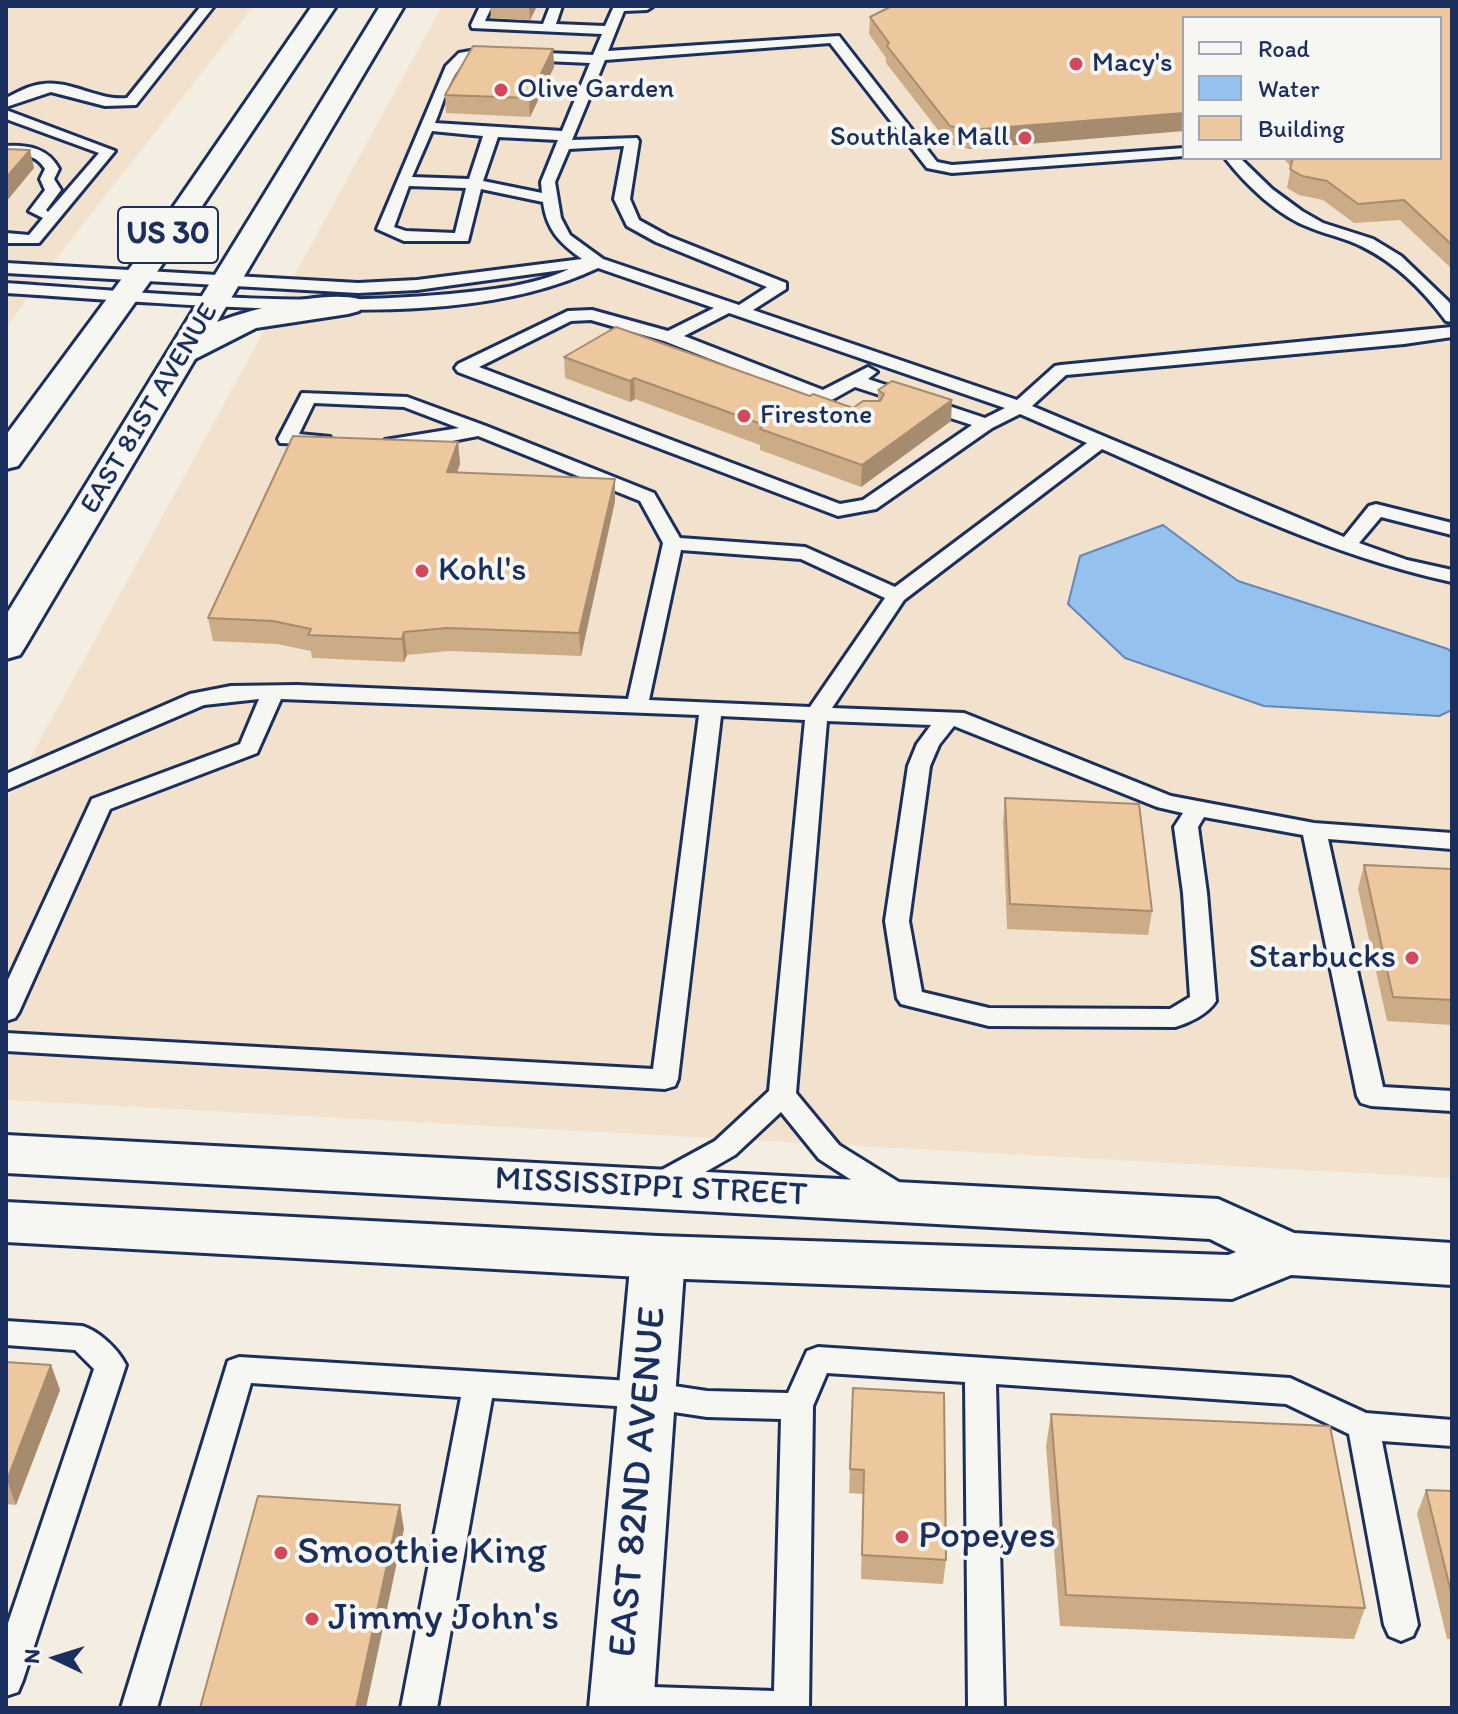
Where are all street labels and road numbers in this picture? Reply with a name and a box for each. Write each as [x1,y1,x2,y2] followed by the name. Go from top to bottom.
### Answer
[118,207,218,263] road number: US 30
[74,298,226,520] street label: EAST 81ST AVENUE
[494,1159,808,1217] street label: MISSISSIPPI STREET
[600,1305,678,1659] street label: EAST 82ND AVENUE

